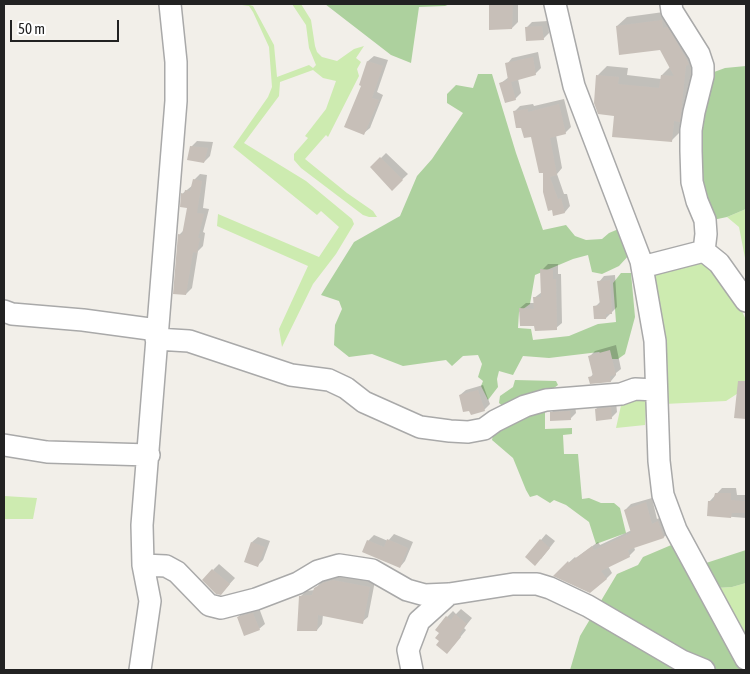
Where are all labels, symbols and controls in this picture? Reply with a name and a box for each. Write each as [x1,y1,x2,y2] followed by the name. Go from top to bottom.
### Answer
[12,10,121,42] scale bar
[18,20,45,37] text: 50 m

